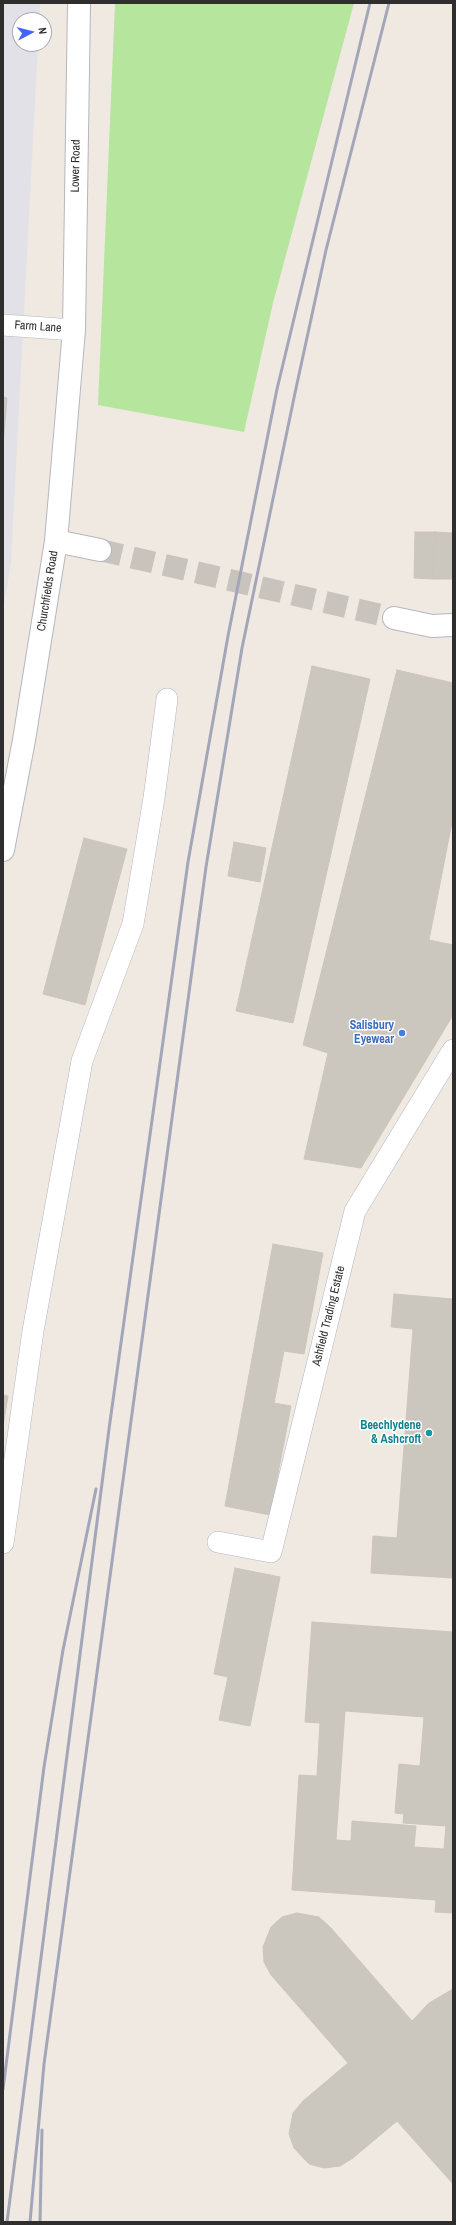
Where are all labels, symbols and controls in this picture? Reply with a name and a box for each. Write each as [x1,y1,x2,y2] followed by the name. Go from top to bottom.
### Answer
[12,12,52,52] north arrow
[36,27,50,35] text: N
[68,139,84,193] street label: Lower Road
[14,318,62,336] street label: Farm Lane
[35,550,61,632] street label: Churchfields Road
[350,1019,394,1047] place label: Salisbury Eyewear
[397,1028,407,1038] marker: Salisbury Eyewear
[310,1265,348,1367] street label: Ashfield Trading Estate
[360,1419,421,1447] place label: Beechlydene & Ashcroft
[424,1428,434,1438] marker: Beechlydene & Ashcroft

